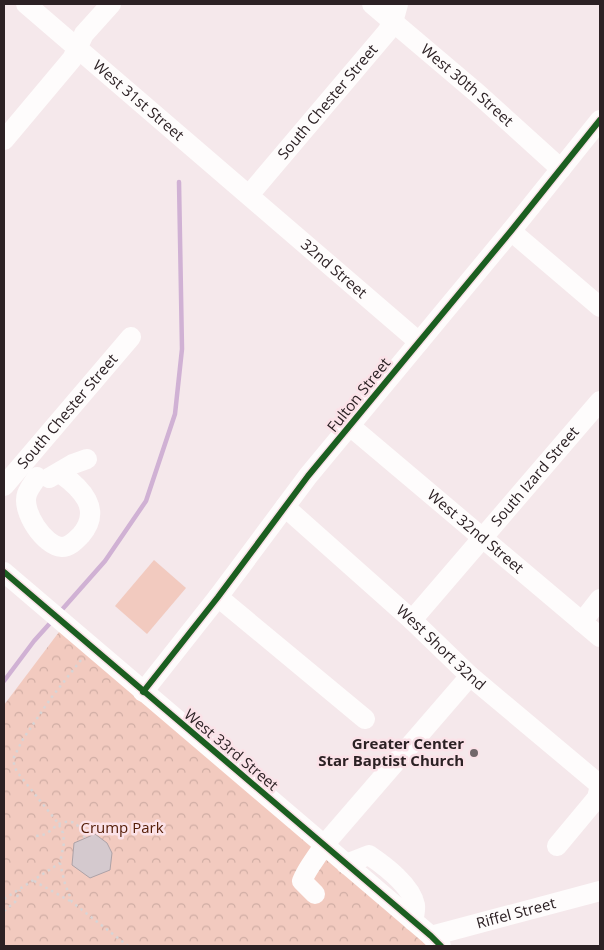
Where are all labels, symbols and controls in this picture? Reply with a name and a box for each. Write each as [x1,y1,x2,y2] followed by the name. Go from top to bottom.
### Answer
[273,39,382,163] street label: South Chester Street
[417,39,518,130] street label: West 30th Street
[89,55,189,145] street label: West 31st Street
[297,234,372,302] street label: 32nd Street
[12,349,121,472] street label: South Chester Street
[322,353,394,436] street label: Fulton Street
[486,422,583,530] street label: South Izard Street
[424,485,528,577] street label: West 32nd Street
[393,600,490,694] street label: West Short 32nd
[180,704,283,794] street label: West 33rd Street
[318,733,464,770] place label: Greater Center Star Baptist Church
[468,747,480,759] marker: Greater Center Star Baptist Church
[80,817,164,837] park label: Crump Park
[474,892,558,933] street label: Riffel Street

